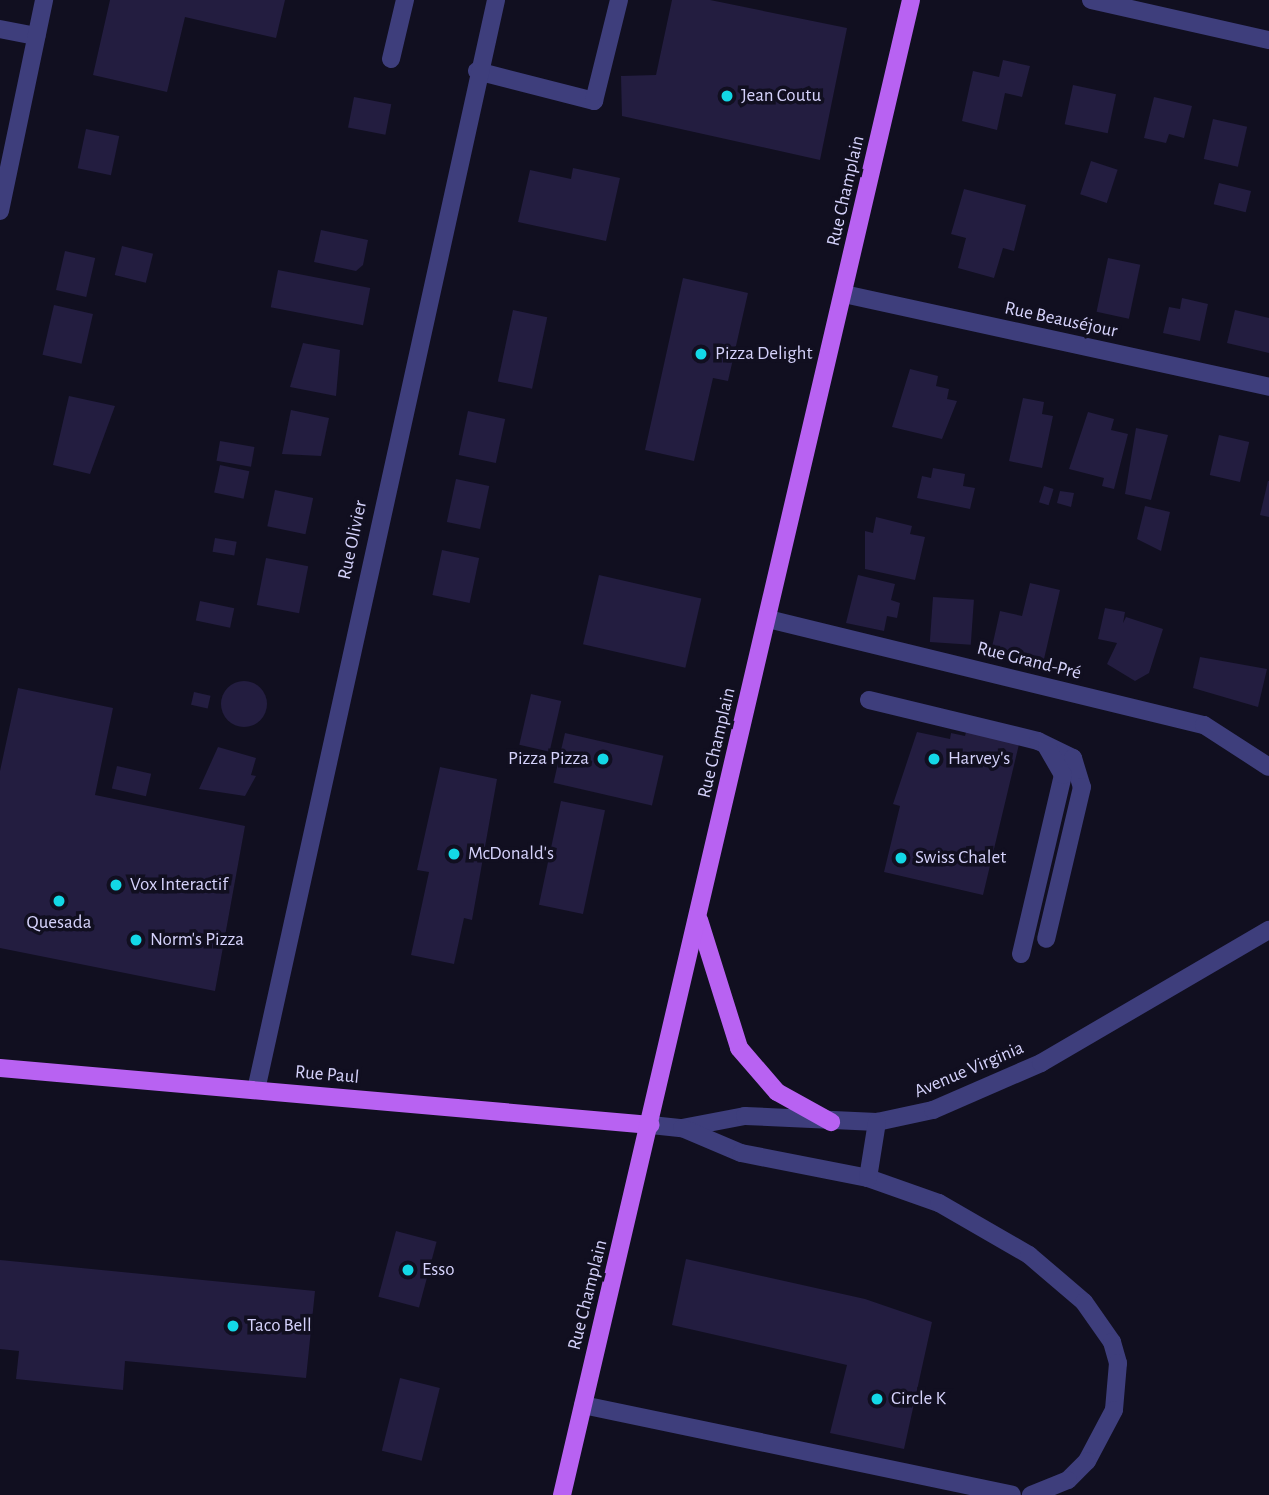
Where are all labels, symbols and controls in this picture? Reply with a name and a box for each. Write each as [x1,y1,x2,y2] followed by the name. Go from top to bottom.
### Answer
[741,85,821,107] place label: Jean Coutu
[719,88,735,104] marker: Jean Coutu
[822,133,870,249] street label: Rue Champlain
[1003,297,1119,343] street label: Rue Beauséjour
[715,343,813,365] place label: Pizza Delight
[693,346,709,362] marker: Pizza Delight
[333,498,373,582] street label: Rue Olivier
[974,637,1084,685] street label: Rue Grand-Pré
[693,685,741,801] street label: Rue Champlain
[508,748,589,770] place label: Pizza Pizza
[948,748,1010,770] place label: Harvey's
[595,751,611,767] marker: Pizza Pizza
[926,751,942,767] marker: Harvey's
[468,843,554,865] place label: McDonald's
[446,846,462,862] marker: McDonald's
[915,847,1006,869] place label: Swiss Chalet
[893,850,909,866] marker: Swiss Chalet
[130,874,228,896] place label: Vox Interactif
[108,877,124,893] marker: Vox Interactif
[51,893,67,909] marker: Quesada
[27,912,91,934] place label: Quesada
[150,929,244,951] place label: Norm's Pizza
[128,932,144,948] marker: Norm's Pizza
[911,1037,1027,1103] street label: Avenue Virginia
[294,1061,360,1089] street label: Rue Paul
[563,1238,613,1352] street label: Rue Champlain
[422,1259,455,1281] place label: Esso
[400,1262,416,1278] marker: Esso
[247,1315,312,1337] place label: Taco Bell
[225,1318,241,1334] marker: Taco Bell
[891,1388,946,1410] place label: Circle K
[869,1391,885,1407] marker: Circle K

